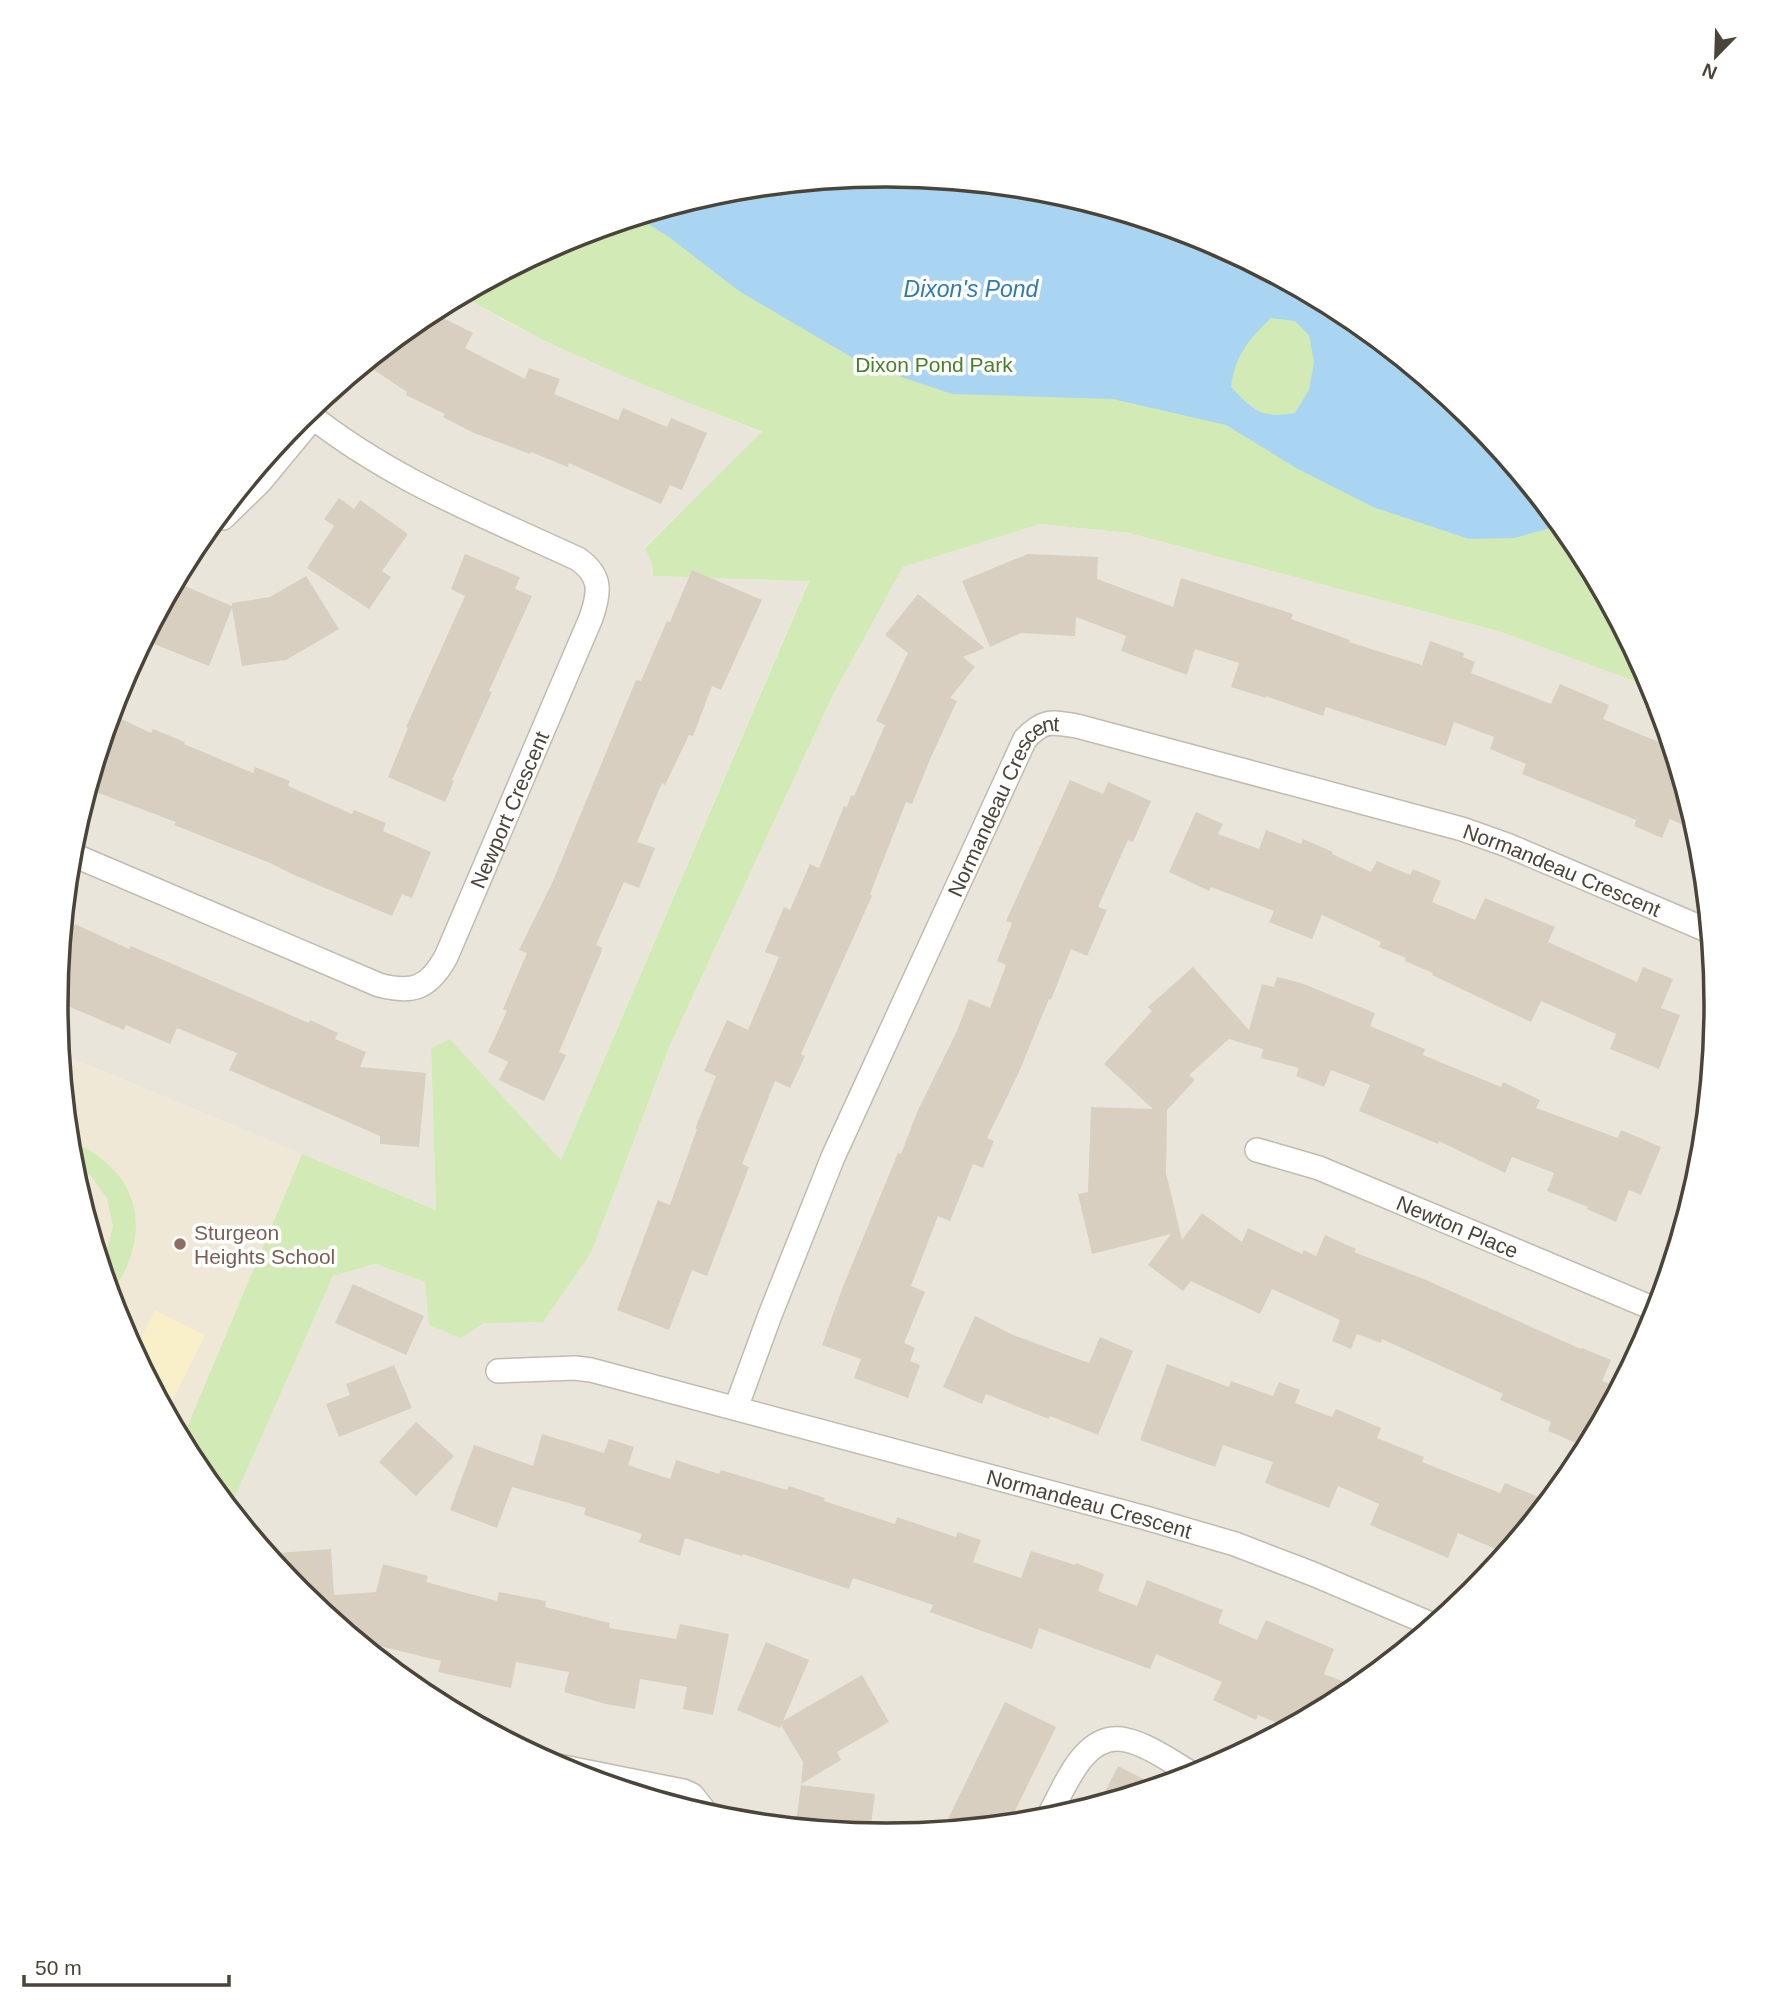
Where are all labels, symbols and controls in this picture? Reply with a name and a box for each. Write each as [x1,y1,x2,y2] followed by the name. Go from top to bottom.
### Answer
[1681,21,1751,91] north arrow
[1699,59,1720,84] text: N
[904,276,1040,302] water label: Dixon's Pond
[855,353,1013,376] park label: Dixon Pond Park
[943,711,1060,900] street label: Normandeau Crescent
[465,728,553,891] street label: Newport Crescent
[1460,819,1664,921] street label: Normandeau Crescent
[1393,1191,1522,1262] street label: Newton Place
[194,1221,335,1268] place label: Sturgeon Heights School
[172,1236,188,1252] marker: Sturgeon Heights School
[984,1465,1195,1542] street label: Normandeau Crescent
[24,1944,229,1988] scale bar
[35,1956,82,1979] text: 50 m

